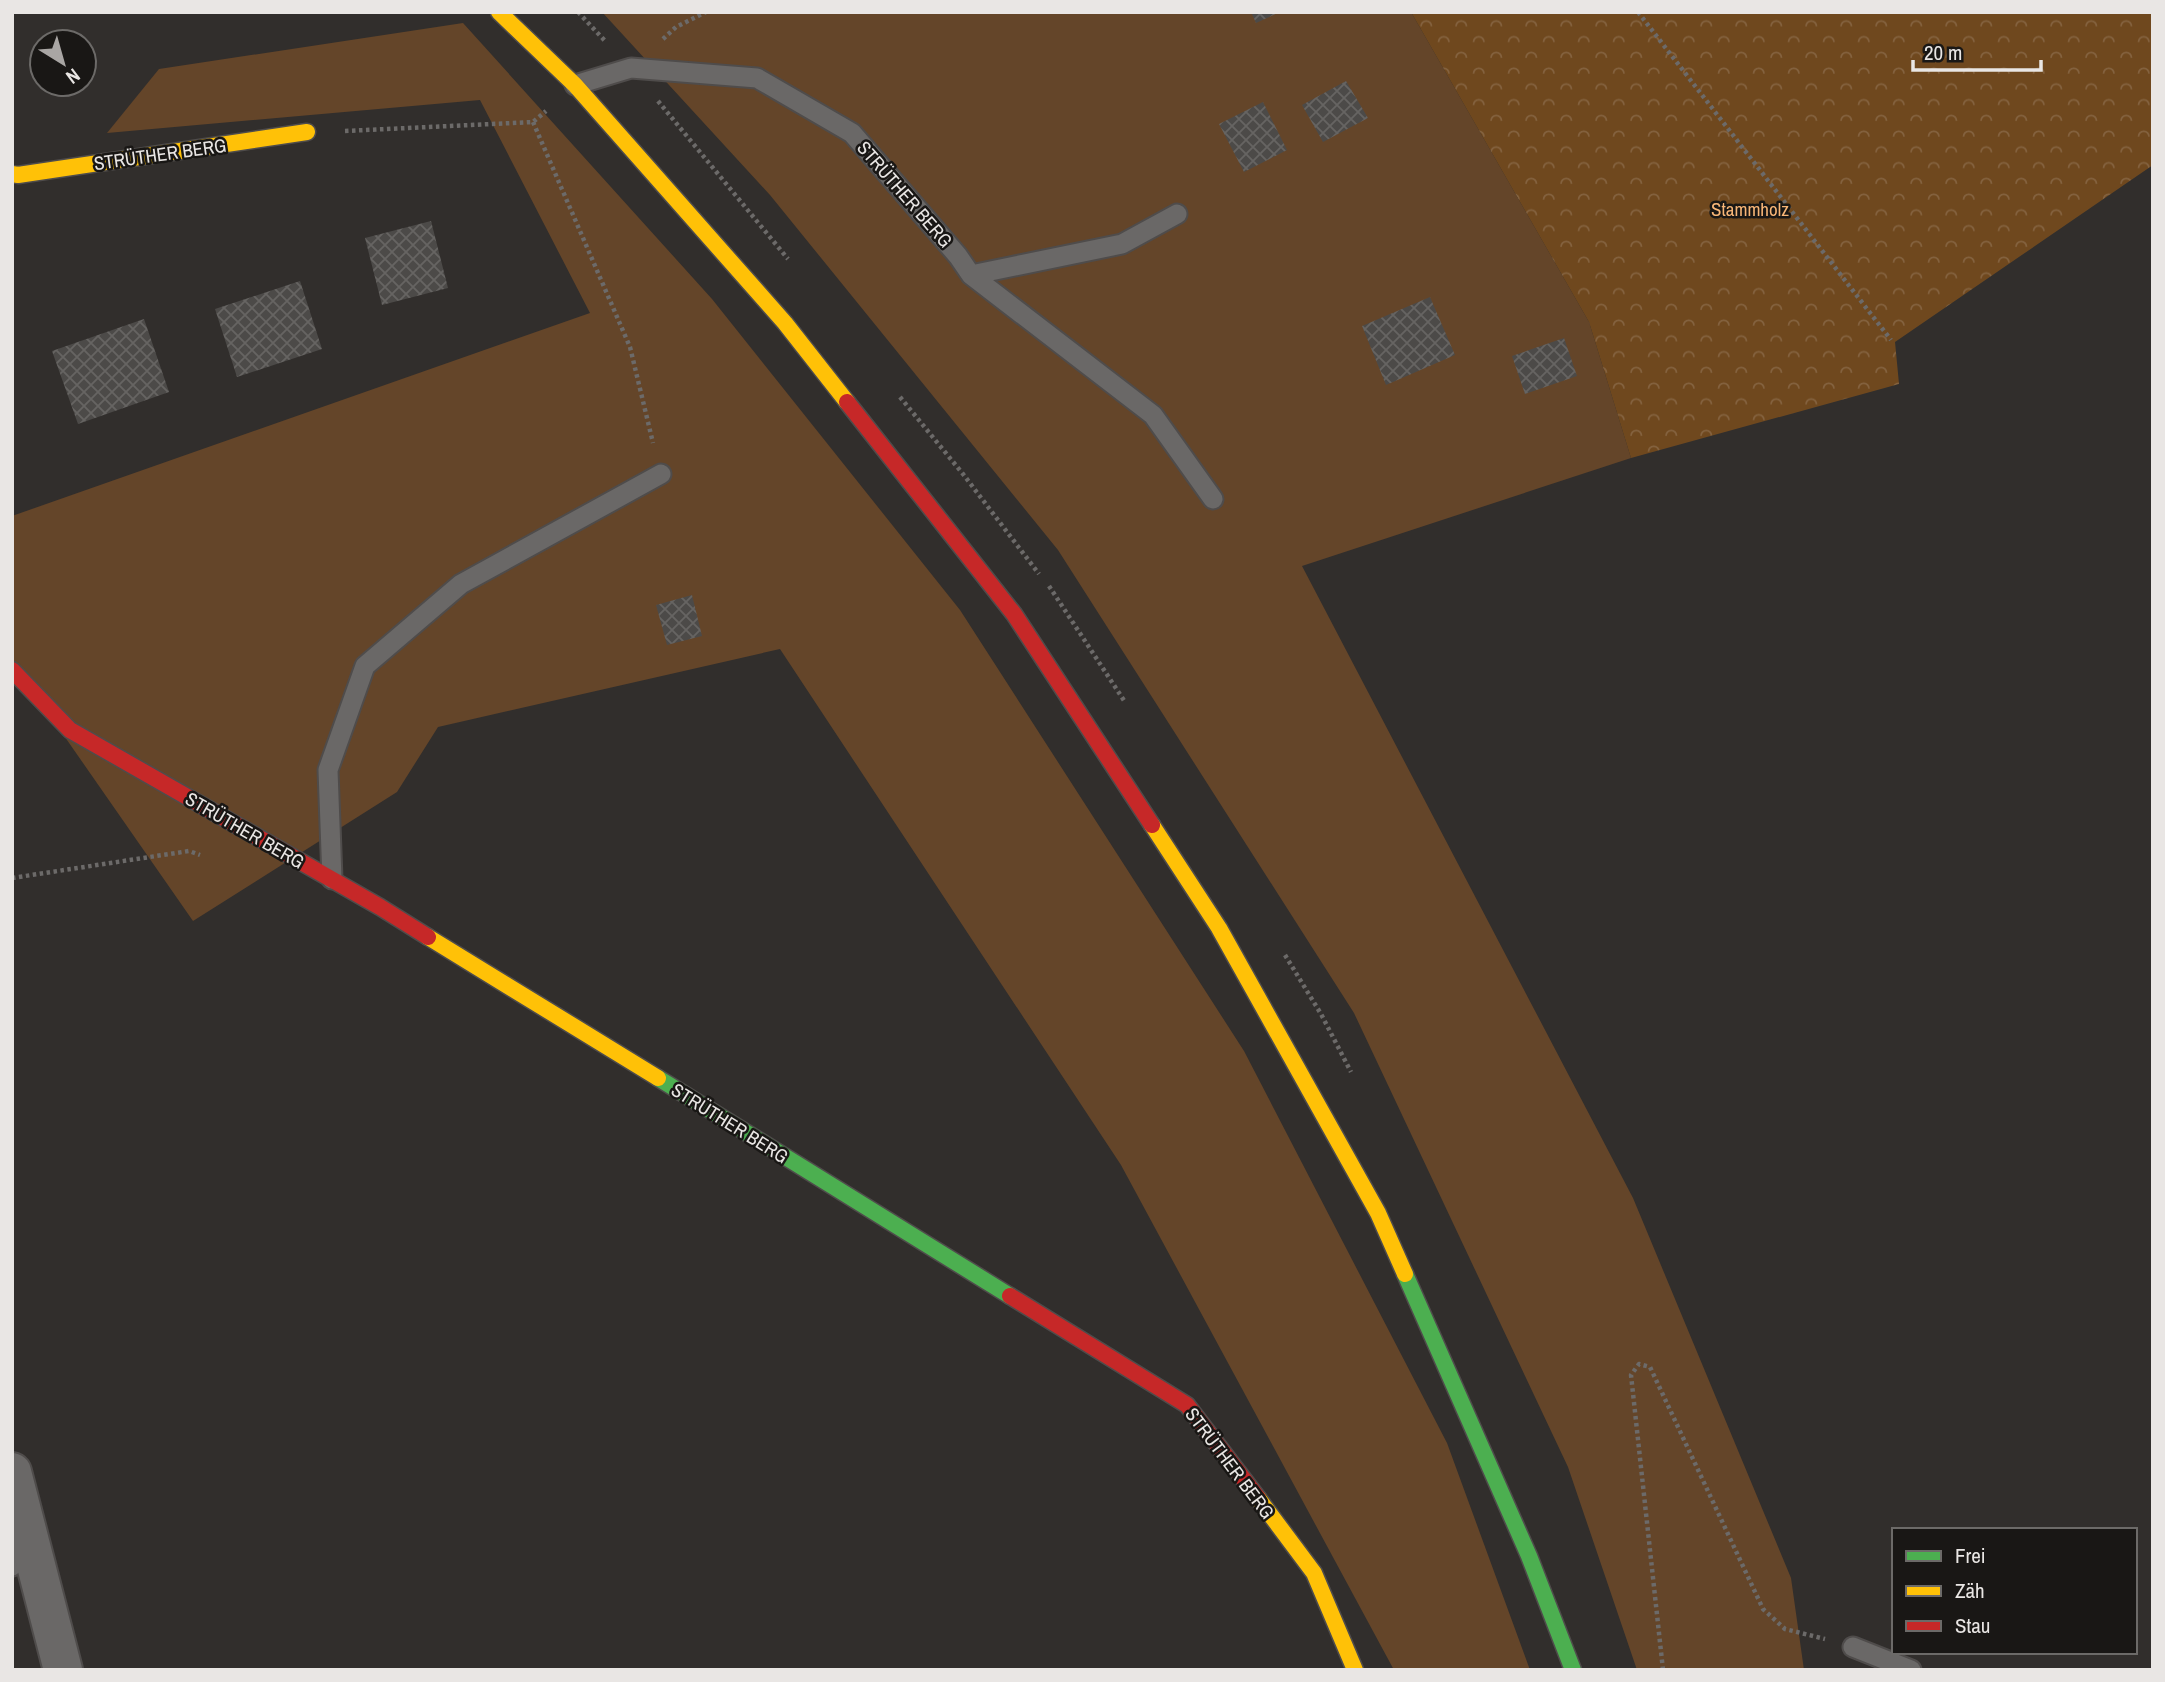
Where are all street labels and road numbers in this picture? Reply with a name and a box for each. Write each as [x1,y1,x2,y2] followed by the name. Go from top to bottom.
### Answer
[92,132,228,176] street label: STRÜTHER BERG
[851,135,959,253] street label: STRÜTHER BERG
[181,785,309,875] street label: STRÜTHER BERG
[667,1077,793,1169] street label: STRÜTHER BERG
[1180,1402,1280,1524] street label: STRÜTHER BERG

